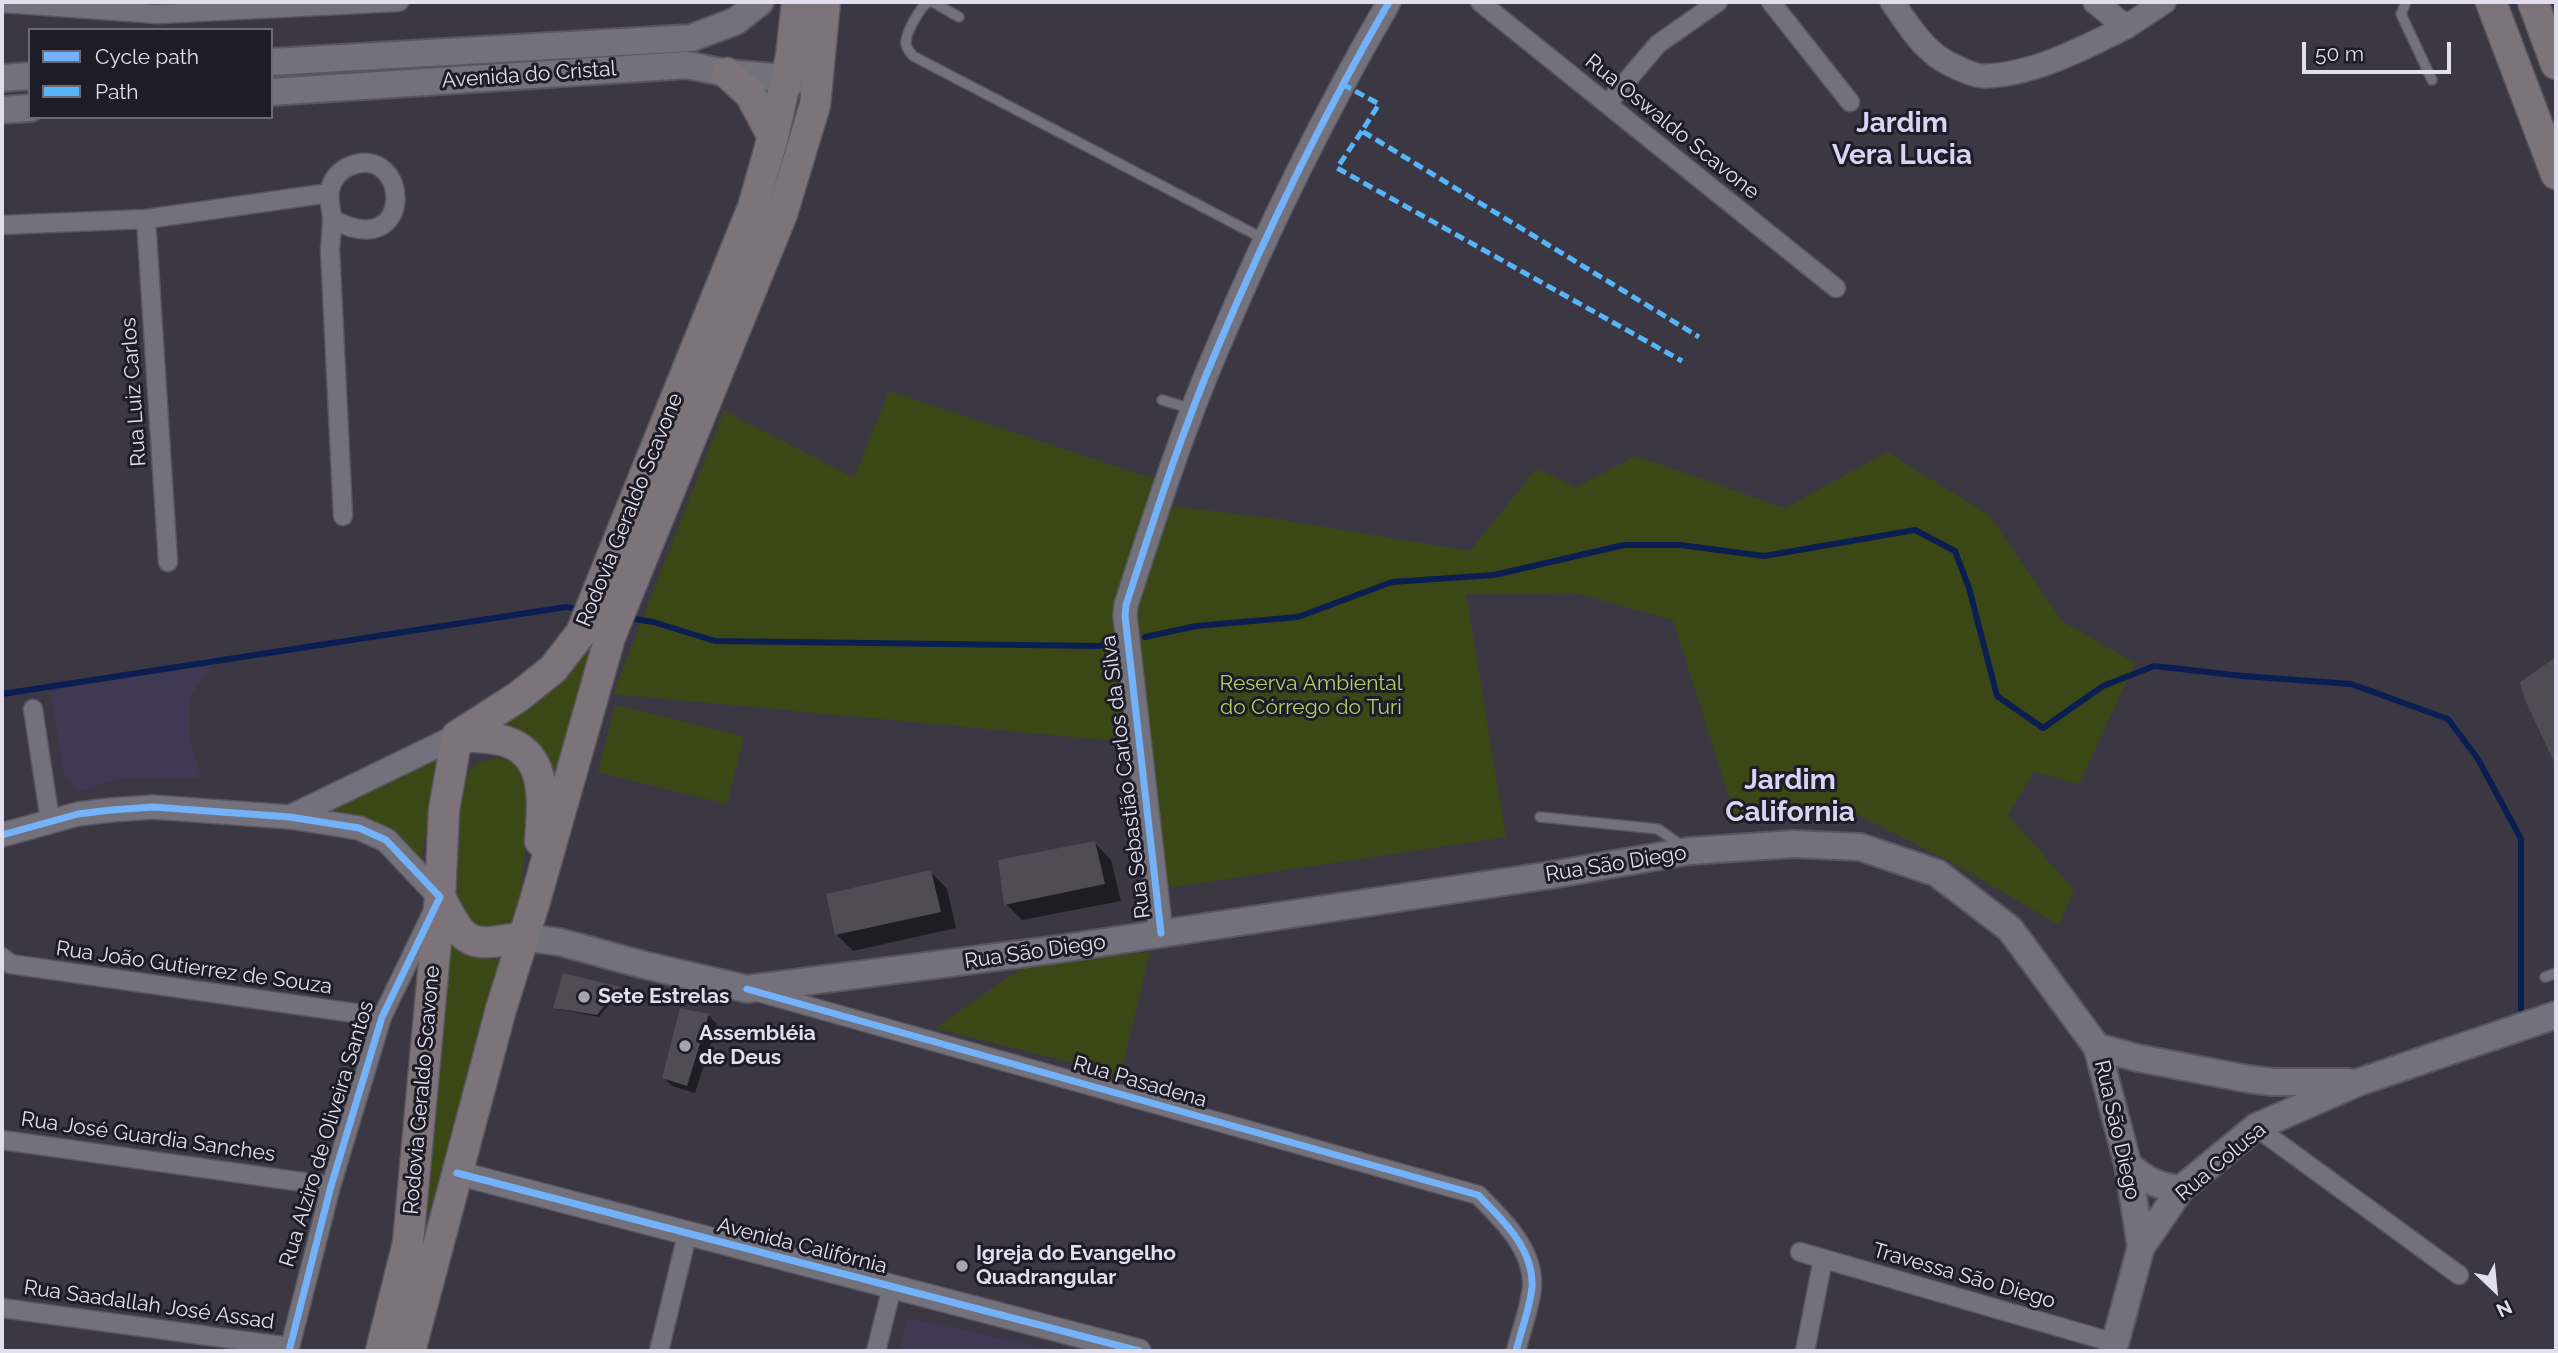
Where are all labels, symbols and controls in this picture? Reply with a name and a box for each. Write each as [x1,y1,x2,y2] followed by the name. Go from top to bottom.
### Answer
[28,28,273,119] legend
[2306,28,2455,72] scale bar
[2315,41,2364,66] text: 50 m
[95,44,199,69] text: Cycle path
[1580,49,1764,205] street label: Rua Oswaldo Scavone
[441,56,617,94] street label: Avenida do Cristal
[95,79,139,104] text: Path
[1832,107,1972,173] district label: Jardim Vera Lucia
[116,317,152,467] street label: Rua Luiz Carlos
[572,390,688,630] street label: Rodovia Geraldo Scavone
[1096,634,1156,920] street label: Rua Sebastião Carlos da Silva
[1220,671,1402,721] park label: Reserva Ambiental do Córrego do Turi
[1725,764,1855,830] district label: Jardim California
[1544,840,1688,888] street label: Rua São Diego
[963,930,1107,974] street label: Rua São Diego
[54,936,334,1000] street label: Rua João Gutierrez de Souza
[399,965,445,1215] street label: Rodovia Geraldo Scavone
[598,984,729,1010] place label: Sete Estrelas
[576,989,592,1005] marker: Sete Estrelas
[274,998,380,1270] street label: Rua Alziro de Oliveira Santos
[699,1021,816,1071] place label: Assembléia de Deus
[677,1038,693,1054] marker: Assembléia de Deus
[1070,1051,1210,1113] street label: Rua Pasadena
[2089,1058,2145,1202] street label: Rua São Diego
[19,1107,277,1167] street label: Rua José Guardia Sanches
[2171,1117,2271,1207] street label: Rua Colusa
[714,1213,890,1279] street label: Avenida Califórnia
[1870,1238,2058,1314] street label: Travessa São Diego
[976,1241,1176,1291] place label: Igreja do Evangelho Quadrangular
[2460,1255,2530,1325] north arrow
[954,1258,970,1274] marker: Igreja do Evangelho Quadrangular
[22,1275,276,1335] street label: Rua Saadallah José Assad
[2493,1296,2516,1322] text: N

